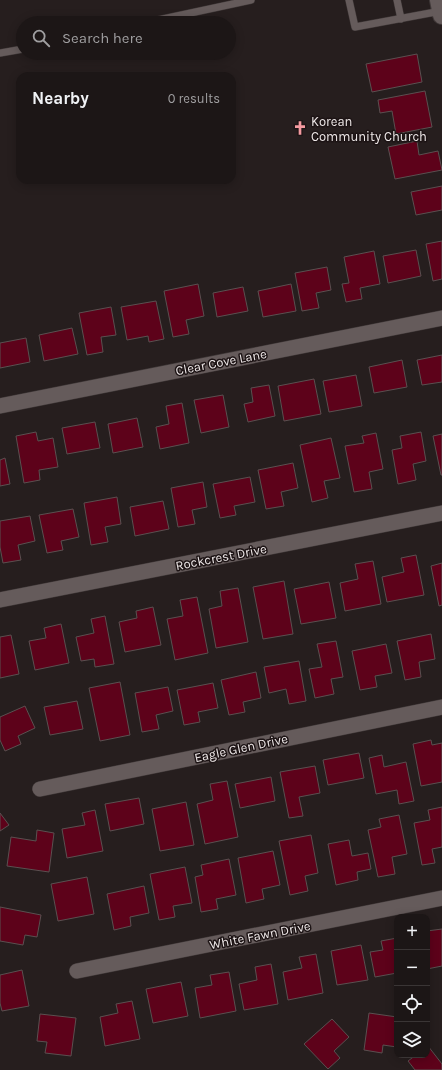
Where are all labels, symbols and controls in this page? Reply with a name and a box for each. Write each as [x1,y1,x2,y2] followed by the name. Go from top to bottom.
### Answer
[16,16,236,60] search box
[30,27,52,49] icon: search
[62,29,143,47] text: Search here
[32,88,89,108] text: Nearby
[168,91,220,106] text: 0 results
[311,114,427,144] place label: Korean Community Church
[292,120,308,136] church icon: Korean Community Church
[174,346,268,378] street label: Clear Cove Lane
[174,541,268,573] street label: Rockcrest Drive
[193,731,289,765] street label: Eagle Glen Drive
[394,914,430,1058] map controls
[394,914,430,950] button: +
[208,918,312,952] street label: White Fawn Drive
[394,950,430,986] button: −
[394,986,430,1022] button: locate
[394,1022,430,1058] button: layers

